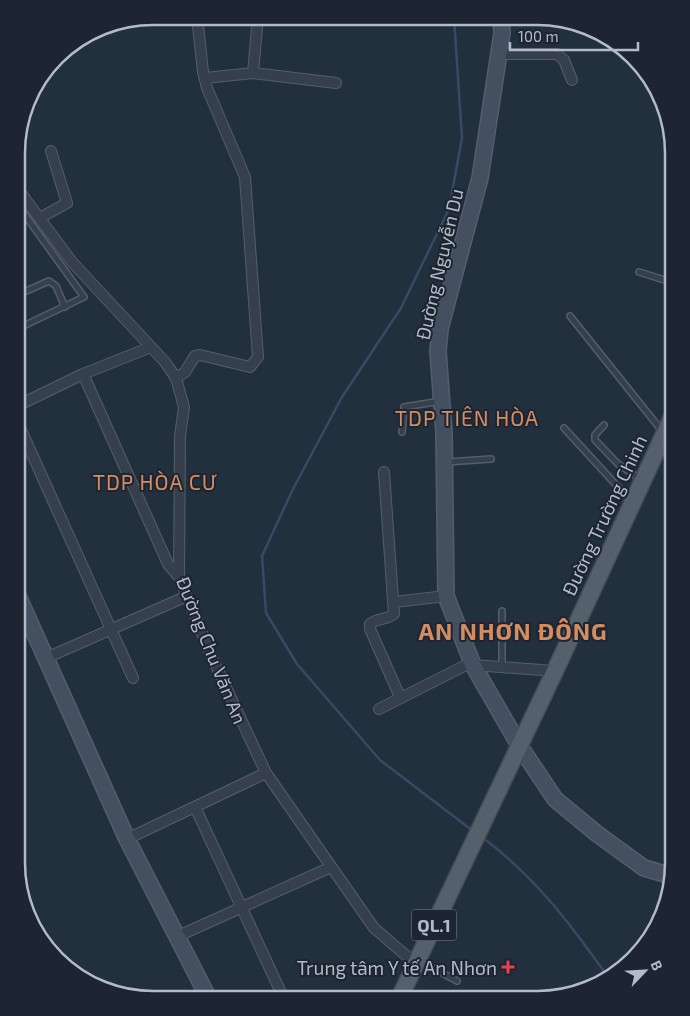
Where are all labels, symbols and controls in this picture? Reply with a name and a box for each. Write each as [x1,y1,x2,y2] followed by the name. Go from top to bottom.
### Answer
[510,20,638,52] scale bar
[518,27,559,45] text: 100 m
[410,186,468,342] street label: Đường Nguyễn Du
[395,405,539,430] district label: TDP TIÊN HÒA
[557,431,651,599] street label: Đường Trường Chinh
[93,469,217,494] district label: TDP HÒA CƯ
[172,573,252,727] street label: Đường Chu Văn An
[418,616,608,645] district label: AN NHƠN ĐÔNG
[412,910,456,940] road number: QL.1
[620,946,670,996] north arrow
[297,956,497,979] place label: Trung tâm Y tế An Nhơn
[648,958,667,973] text: B
[501,960,515,974] marker: Trung tâm Y tế An Nhơn

